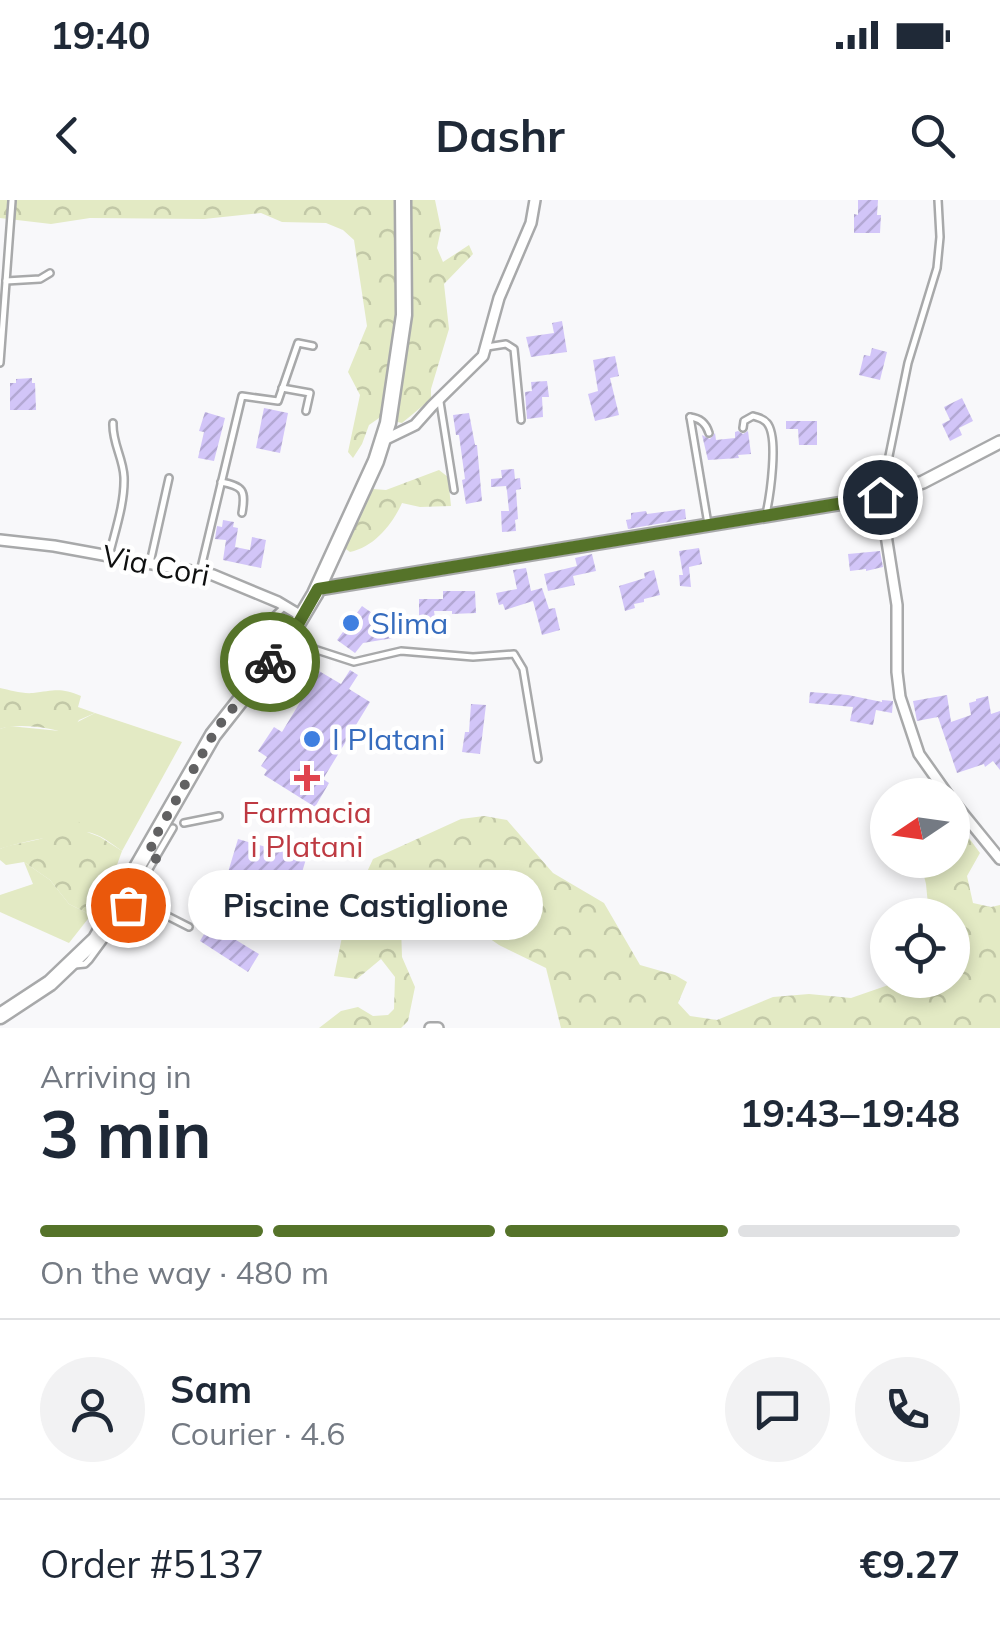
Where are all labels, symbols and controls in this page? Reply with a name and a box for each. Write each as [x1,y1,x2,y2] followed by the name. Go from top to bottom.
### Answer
[50,11,151,59] text: 19:40
[435,107,565,163] text: Dashr
[40,108,95,163] icon: back
[905,108,960,163] icon: search
[838,455,923,540] pin
[853,470,908,525] icon: home
[99,536,213,594] street label: Via Cori
[371,604,448,642] place label: Slima
[220,612,320,712] courier
[340,612,362,634] marker: Slima
[243,635,298,690] icon: bike
[332,720,446,758] place label: I Platani
[301,728,323,750] marker: I Platani
[296,767,318,789] marker: Farmacia i Platani
[870,778,970,878] north arrow
[870,778,970,998] map controls
[242,793,372,865] place label: Farmacia i Platani
[86,863,171,948] pin
[188,870,543,940] callout: Piscine Castiglione
[101,878,156,933] icon: bag
[223,885,508,925] text: Piscine Castiglione
[870,898,970,998] button: locate
[40,1056,192,1096] text: Arriving in
[740,1089,960,1137] text: 19:43–19:48
[40,1093,211,1174] text: 3 min
[40,1252,329,1292] text: On the way · 480 m
[40,1357,145,1462] button: person
[725,1357,830,1462] button: chat
[855,1357,960,1462] button: phone
[170,1365,252,1413] text: Sam
[170,1413,346,1453] text: Courier · 4.6
[40,1540,264,1588] text: Order #5137
[859,1540,960,1588] text: €9.27

